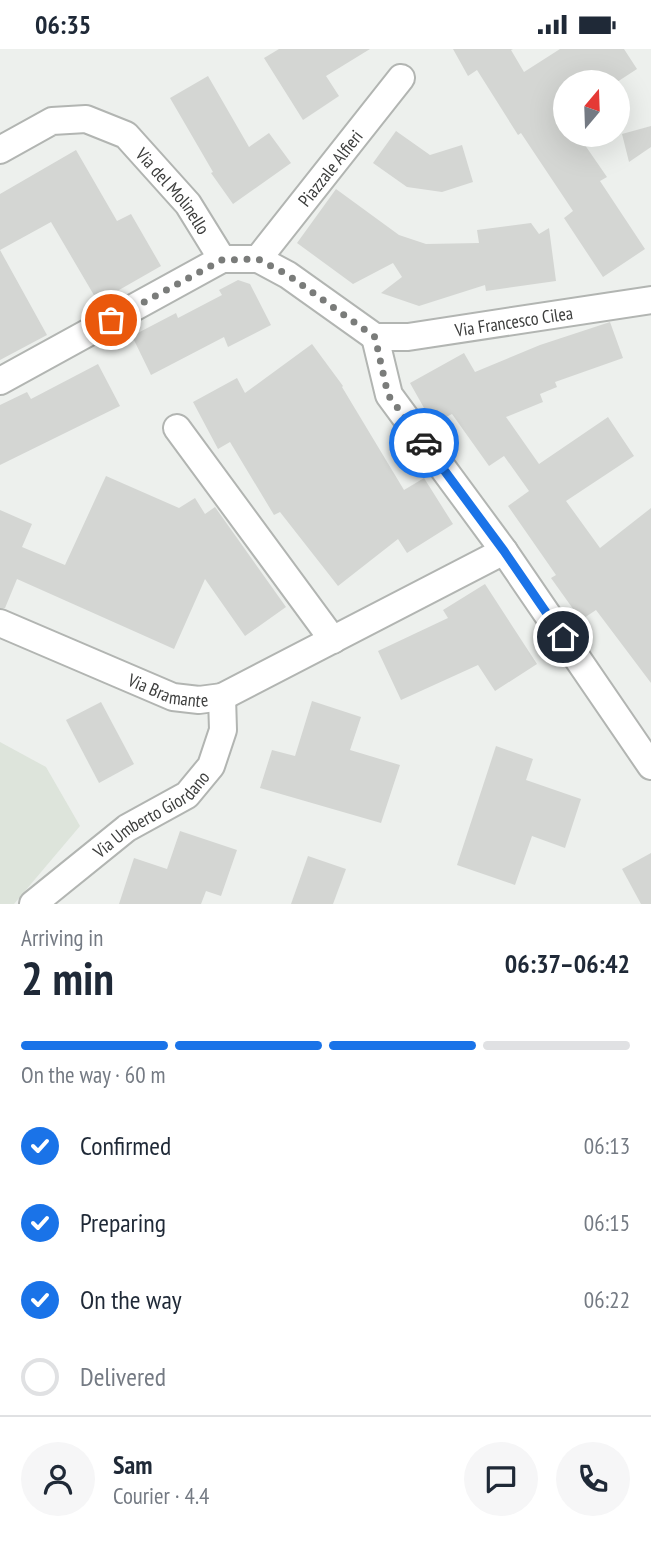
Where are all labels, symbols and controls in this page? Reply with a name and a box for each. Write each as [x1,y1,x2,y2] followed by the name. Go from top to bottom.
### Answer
[35,8,91,41] text: 06:35
[553,70,630,147] north arrow
[553,70,630,147] map controls
[293,125,367,211] street label: Piazzale Alfieri
[131,142,215,239] street label: Via del Molinello
[81,290,141,350] pin
[92,301,130,339] icon: bag
[452,301,574,341] street label: Via Francesco Cilea
[389,408,459,478] courier
[405,424,443,462] icon: car
[533,607,593,667] pin
[544,618,582,656] icon: home
[124,667,210,712] street label: Via Bramante
[87,766,214,863] street label: Via Umberto Giordano
[21,923,103,952] text: Arriving in
[505,947,630,980] text: 06:37–06:42
[21,948,114,1008] text: 2 min
[21,1060,165,1089] text: On the way · 60 m
[21,1127,59,1165] icon: check
[80,1129,171,1162] text: Confirmed
[584,1131,630,1160] text: 06:13
[21,1204,59,1242] icon: check
[80,1206,166,1239] text: Preparing
[584,1208,630,1237] text: 06:15
[21,1281,59,1319] icon: check
[80,1283,182,1316] text: On the way
[584,1285,630,1314] text: 06:22
[80,1360,166,1393] text: Delivered
[21,1442,95,1516] button: person
[464,1442,538,1516] button: chat
[556,1442,630,1516] button: phone
[113,1448,152,1481] text: Sam
[113,1481,209,1510] text: Courier · 4.4

